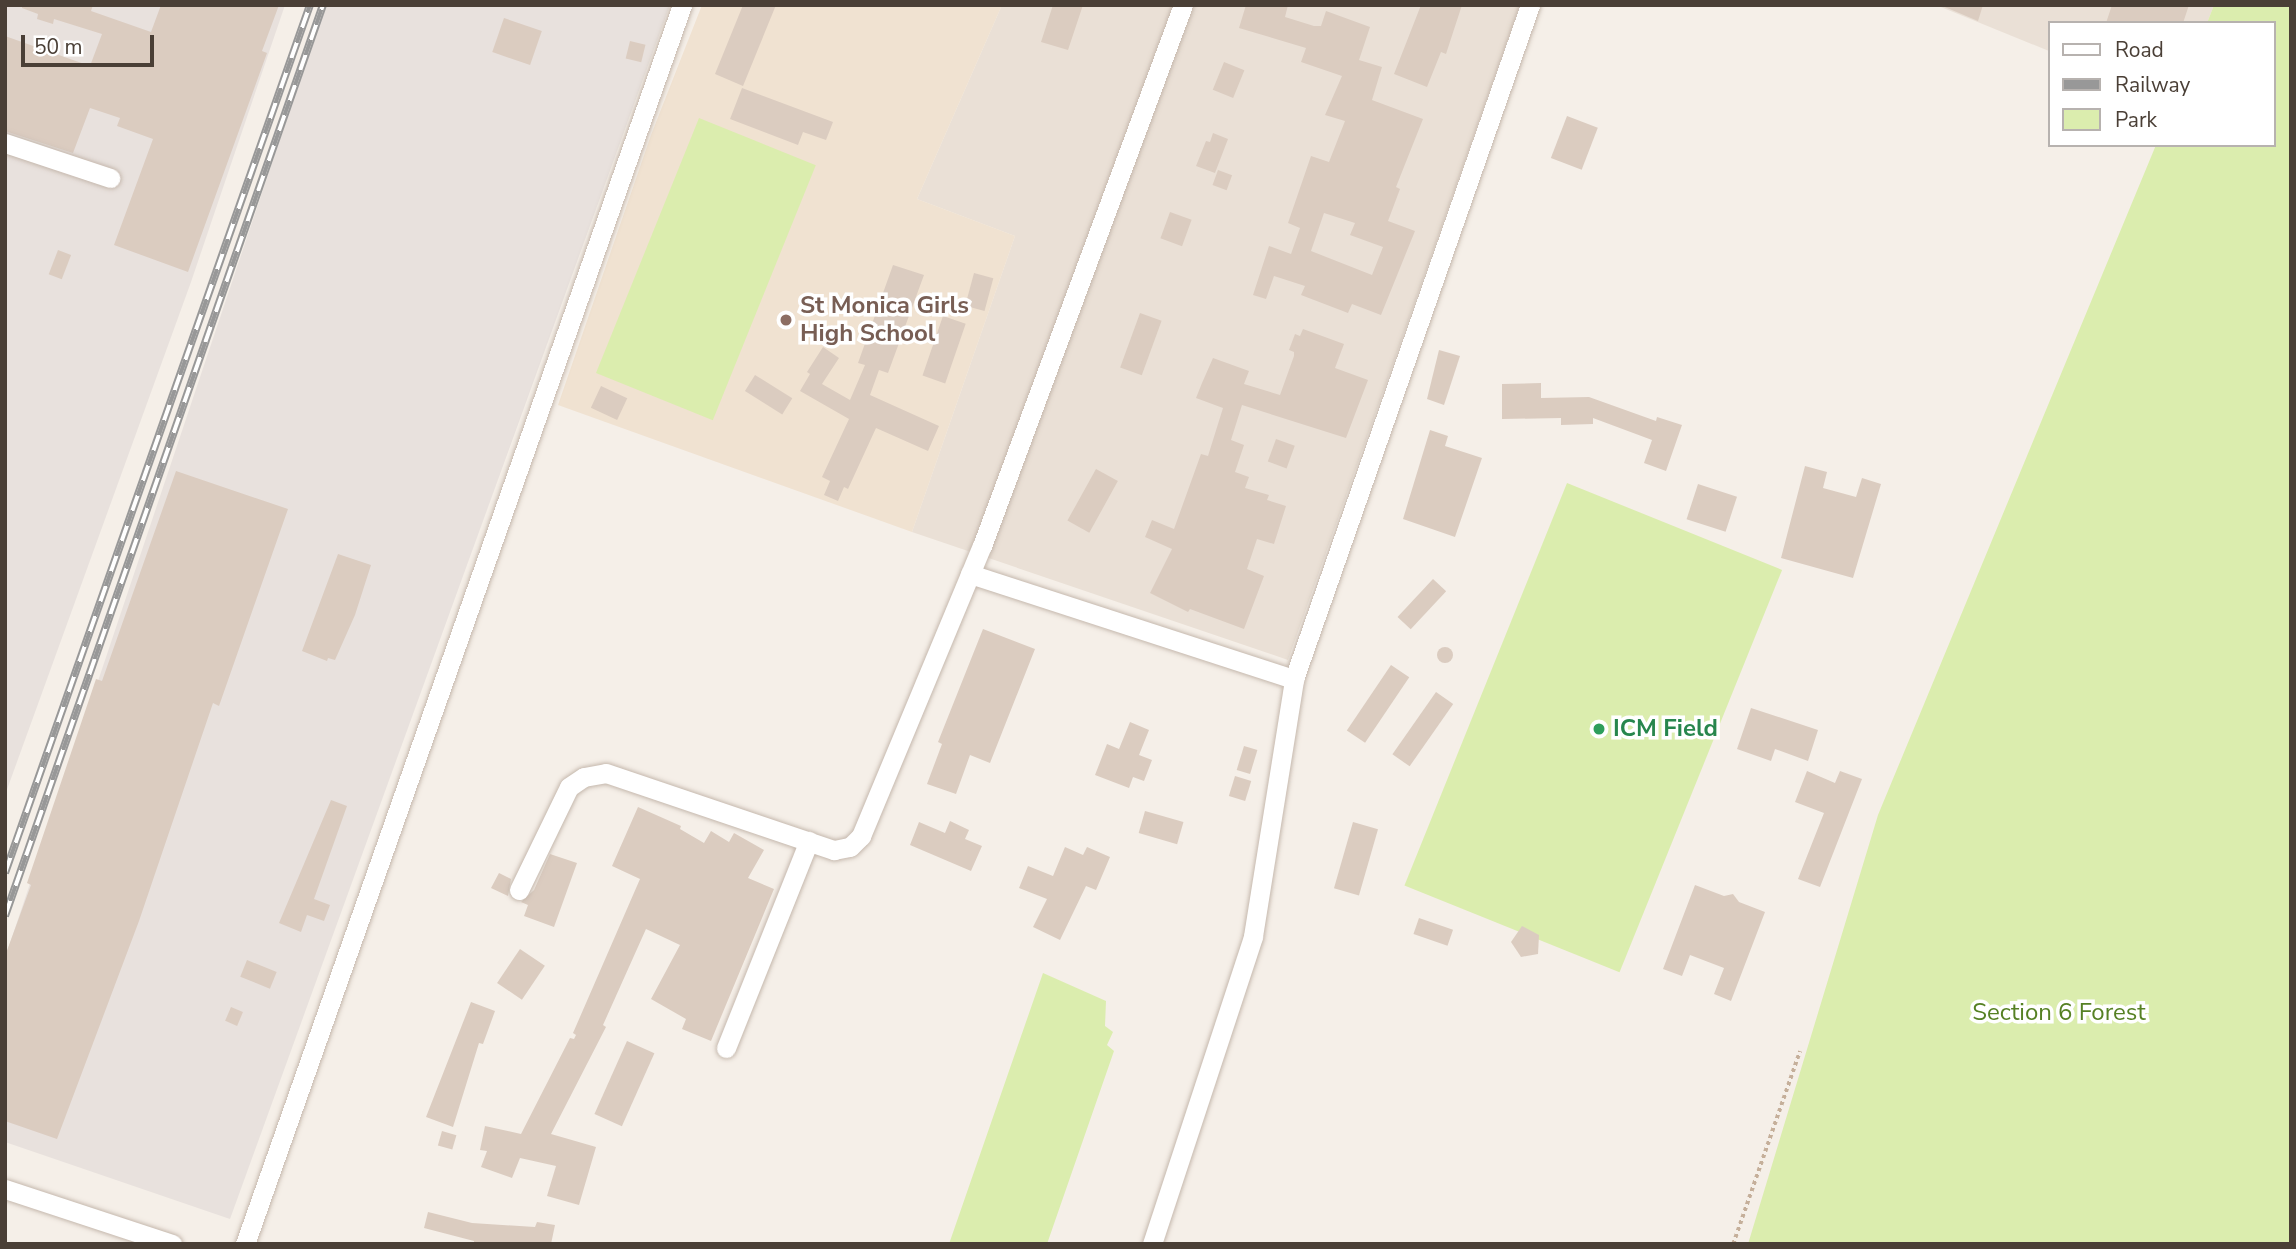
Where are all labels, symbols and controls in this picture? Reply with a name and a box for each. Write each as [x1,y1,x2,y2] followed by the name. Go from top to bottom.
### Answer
[24,21,158,65] scale bar
[2048,21,2275,147] legend
[34,33,83,61] text: 50 m
[2115,36,2164,64] text: Road
[2115,71,2190,99] text: Railway
[2115,106,2157,134] text: Park
[800,292,969,348] place label: St Monica Girls High School
[778,312,794,328] marker: St Monica Girls High School
[1613,715,1718,743] place label: ICM Field
[1591,721,1607,737] marker: ICM Field
[1972,999,2146,1027] park label: Section 6 Forest

